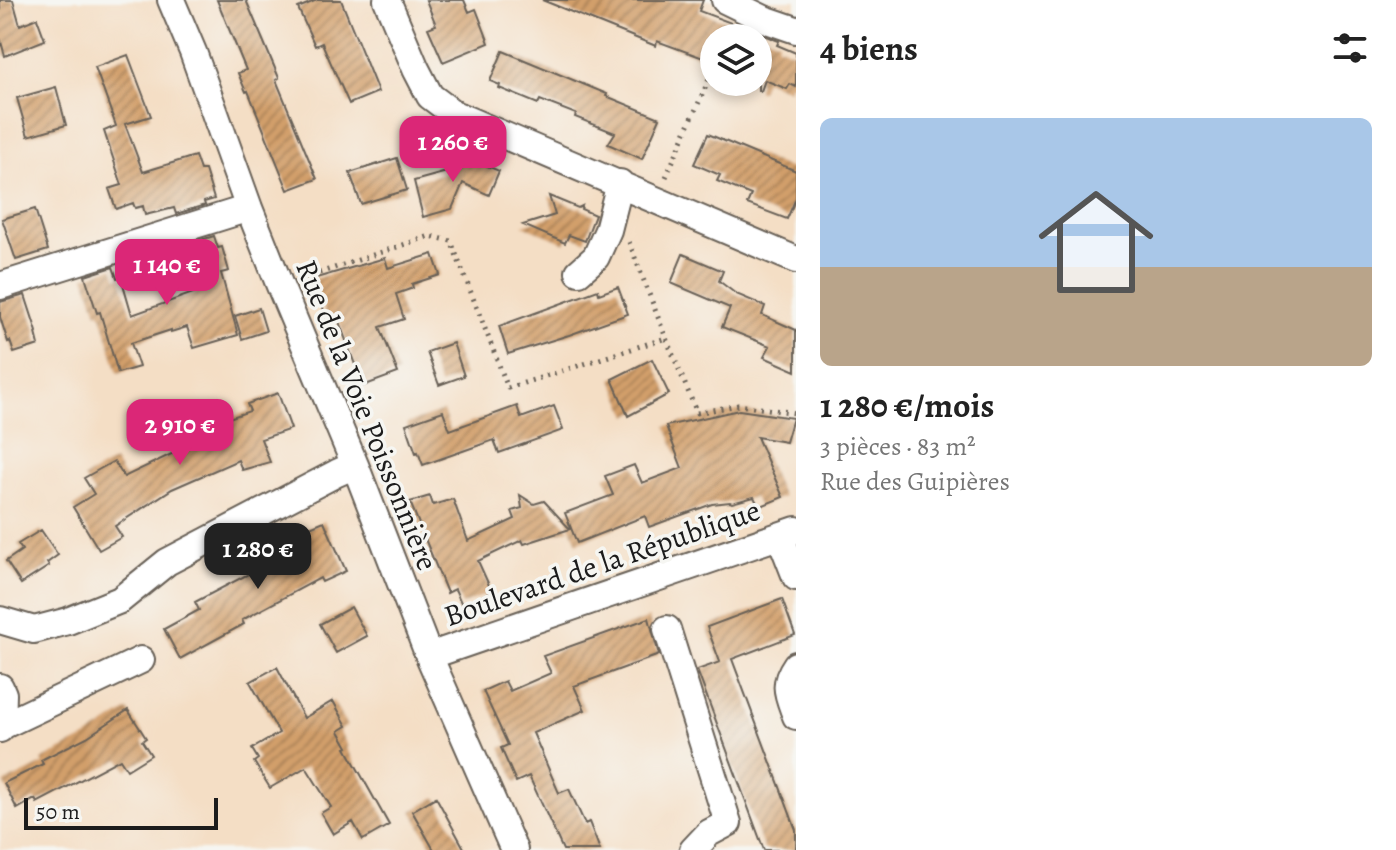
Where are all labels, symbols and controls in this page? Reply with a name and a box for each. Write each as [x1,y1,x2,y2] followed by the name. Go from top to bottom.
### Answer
[700,24,772,96] map controls
[700,24,772,96] button: layers
[820,25,918,72] text: 4 biens
[1328,26,1372,70] icon: filters
[379,116,527,184] pin: 1 260 €
[417,124,489,159] text: 1 260 €
[1024,170,1168,314] icon: home
[93,239,241,307] pin: 1 140 €
[133,247,201,282] text: 1 140 €
[286,254,448,576] street label: Rue de la Voie Poissonnière
[820,382,994,429] text: 1 280 €/mois
[106,399,254,467] pin: 2 910 €
[145,407,215,442] text: 2 910 €
[820,429,976,464] text: 3 pièces · 83 m²
[820,464,1010,499] text: Rue des Guipières
[439,490,765,636] street label: Boulevard de la République
[184,523,332,591] pin: 1 280 €
[222,531,294,566] text: 1 280 €
[24,794,218,830] scale bar
[36,797,80,827] text: 50 m

